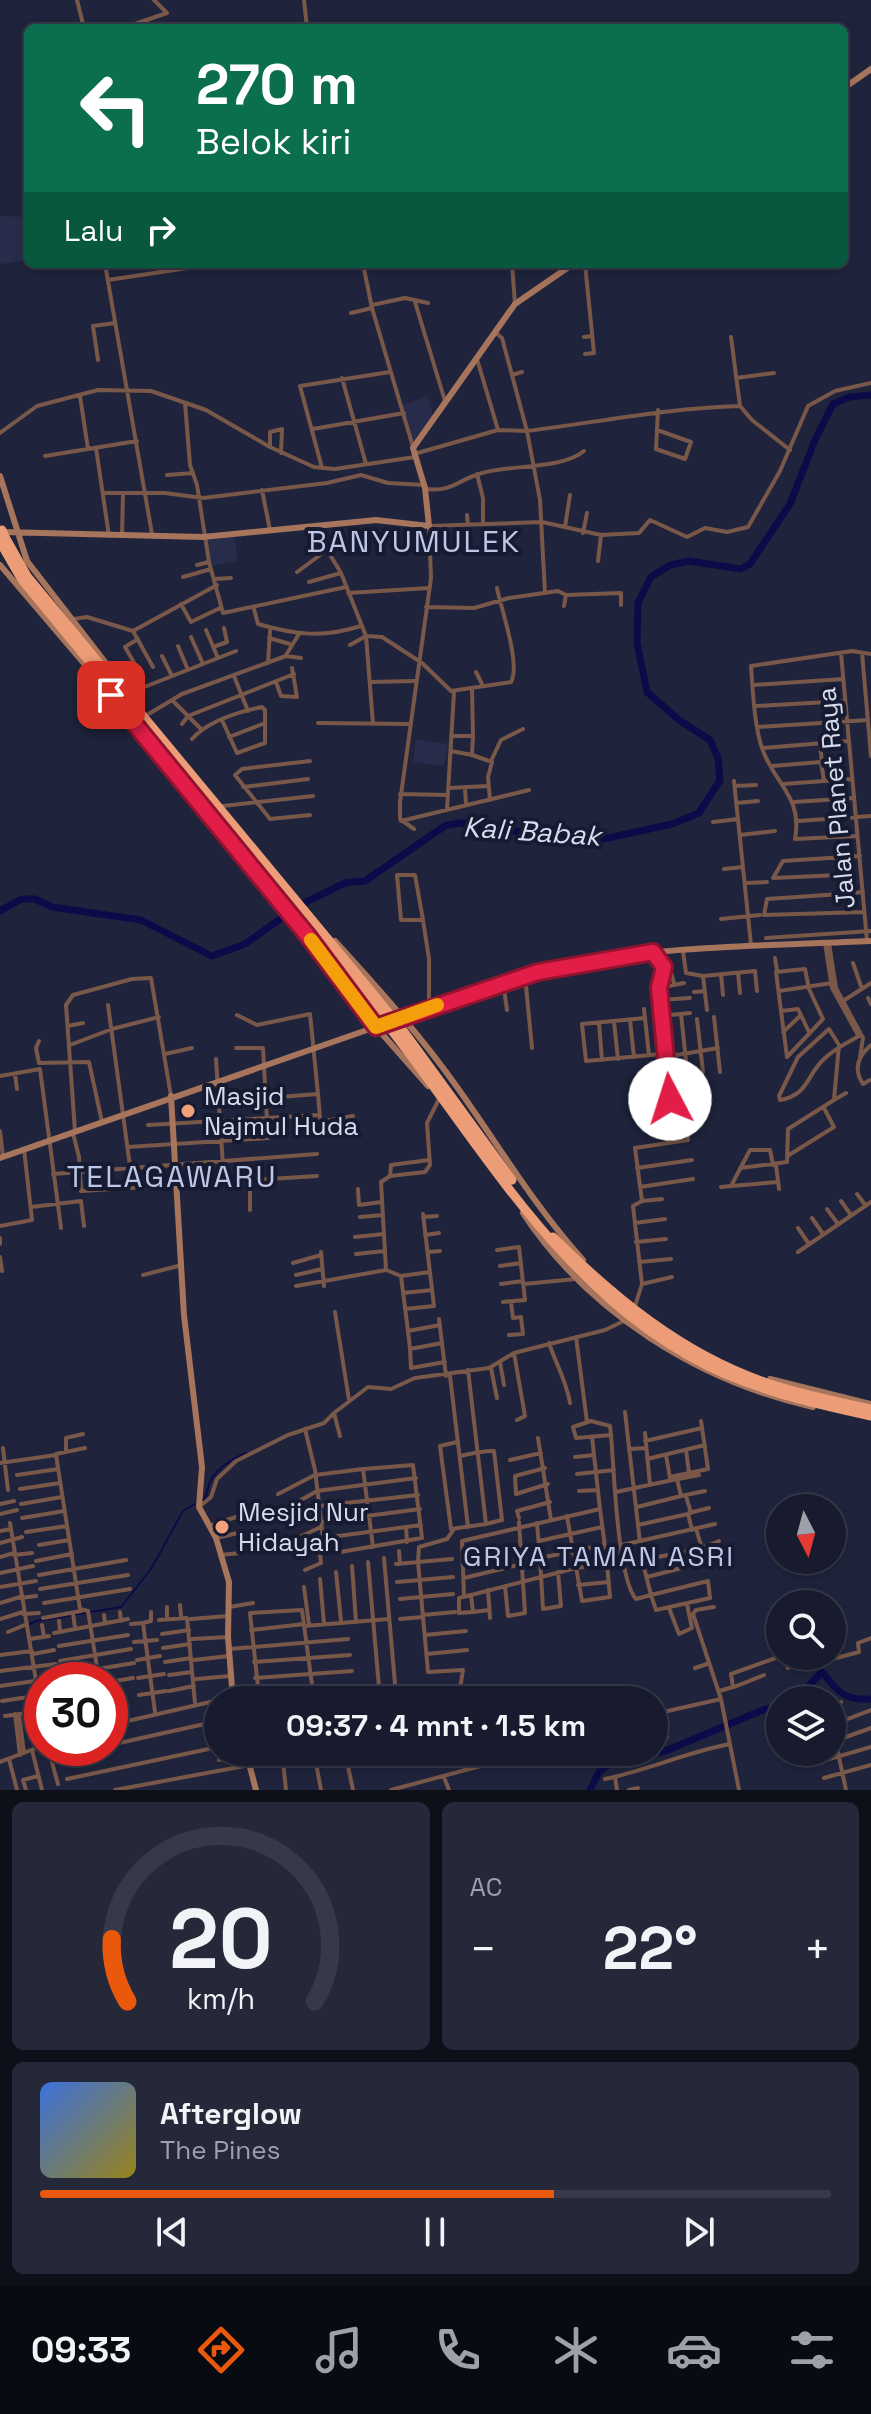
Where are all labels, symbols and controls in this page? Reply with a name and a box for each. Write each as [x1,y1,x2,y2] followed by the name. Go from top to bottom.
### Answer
[196,49,358,120] text: 270 m
[64,56,168,160] icon: left
[196,119,351,165] text: Belok kiri
[139,208,183,252] icon: right
[64,211,123,250] text: Lalu
[307,522,521,561] district label: BANYUMULEK
[77,661,145,729] pin
[89,673,133,717] icon: arrive
[809,686,863,910] street label: Jalan Planet Raya
[462,808,605,854] water label: Kali Babak
[628,1057,712,1141] position arrow
[204,1079,358,1143] place label: Masjid Najmul Huda
[179,1102,197,1120] marker: Masjid Najmul Huda
[67,1157,277,1196] district label: TELAGAWARU
[766,1494,846,1574] north arrow
[766,1494,846,1766] map controls
[238,1495,369,1559] place label: Mesjid Nur Hidayah
[213,1518,231,1536] marker: Mesjid Nur Hidayah
[463,1538,735,1574] district label: GRIYA TAMAN ASRI
[766,1590,846,1670] button: search
[24,1662,128,1766] speed limit sign: 30
[766,1686,846,1766] button: layers
[286,1706,586,1745] text: 09:37 · 4 mnt · 1.5 km
[470,1870,502,1904] text: AC
[169,1886,272,1992] text: 20
[603,1910,698,1987] text: 22°
[470,1921,497,1977] text: −
[804,1921,831,1977] text: +
[187,1981,255,2017] text: km/h
[160,2094,302,2133] text: Afterglow
[160,2133,280,2167] text: The Pines
[150,2210,194,2254] icon: previous
[413,2210,457,2254] icon: pause
[677,2210,721,2254] icon: next
[193,2322,249,2378] icon: directions
[311,2322,367,2378] icon: music
[430,2322,486,2378] icon: phone
[548,2322,604,2378] icon: climate
[666,2322,722,2378] icon: car
[784,2322,840,2378] icon: filters
[31,2327,131,2373] text: 09:33

